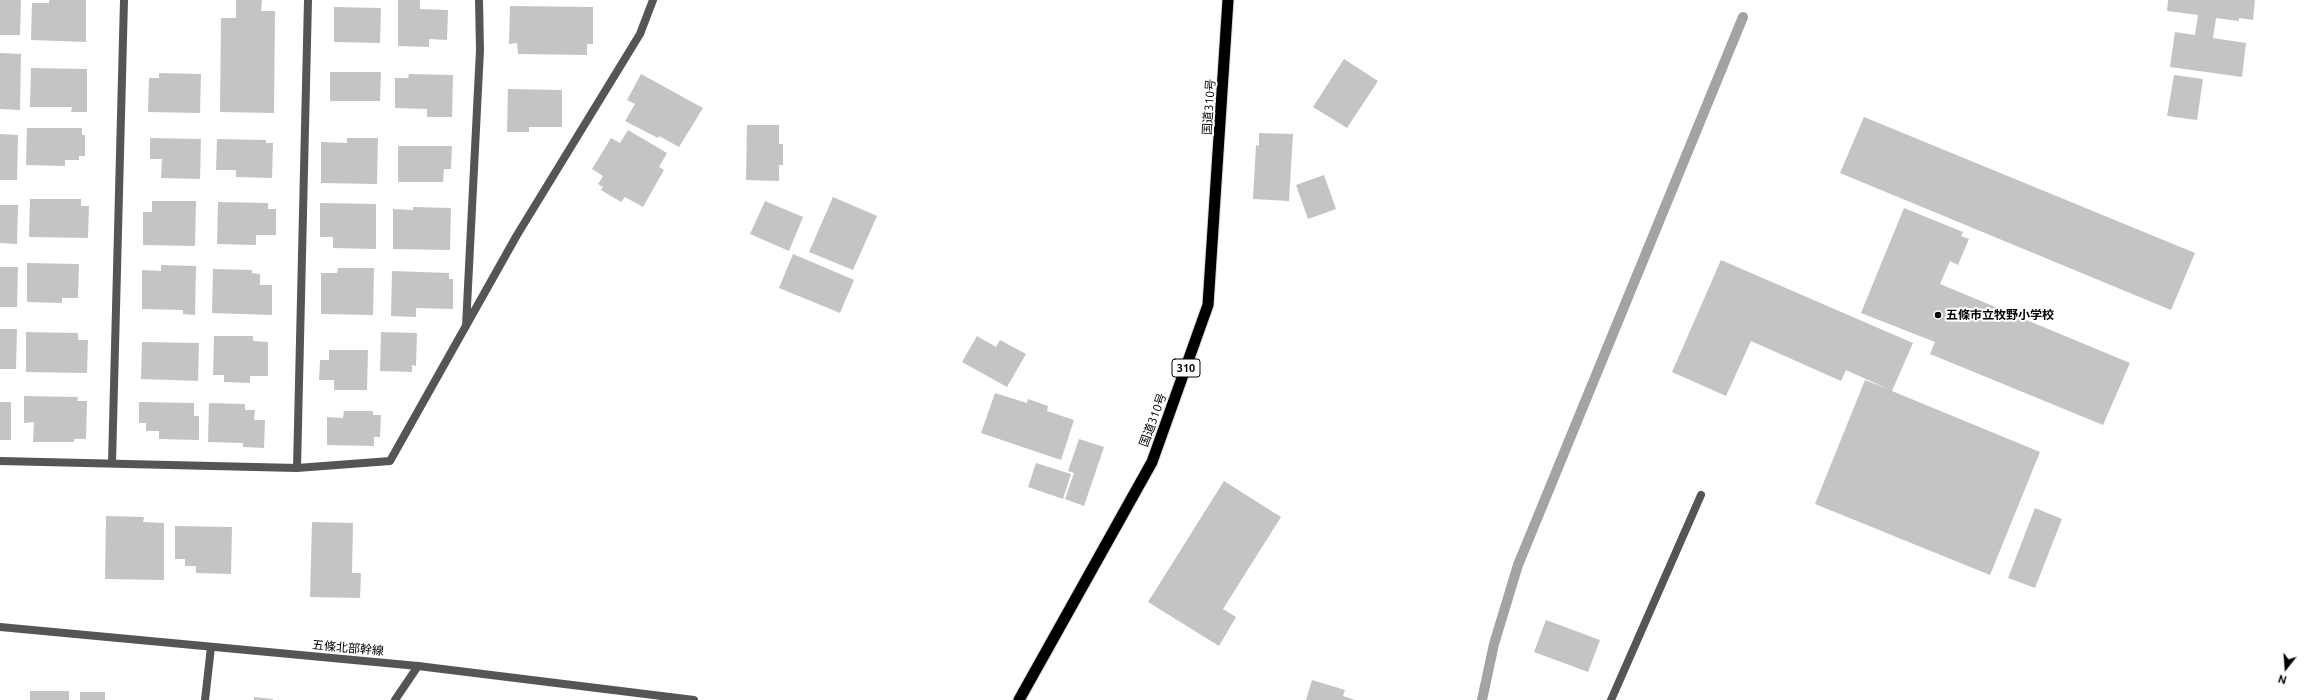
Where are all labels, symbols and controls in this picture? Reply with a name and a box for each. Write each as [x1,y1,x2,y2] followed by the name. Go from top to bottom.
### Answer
[1200,78,1218,136] street label: 国道310号
[1946,308,2054,322] place label: 五條市立牧野小学校
[1933,310,1943,320] marker: 五條市立牧野小学校
[1172,359,1200,377] road number: 310
[1137,391,1169,449] street label: 国道310号
[312,638,384,658] street label: 五條北部幹線
[2266,648,2306,688] north arrow
[2277,673,2288,686] text: N

